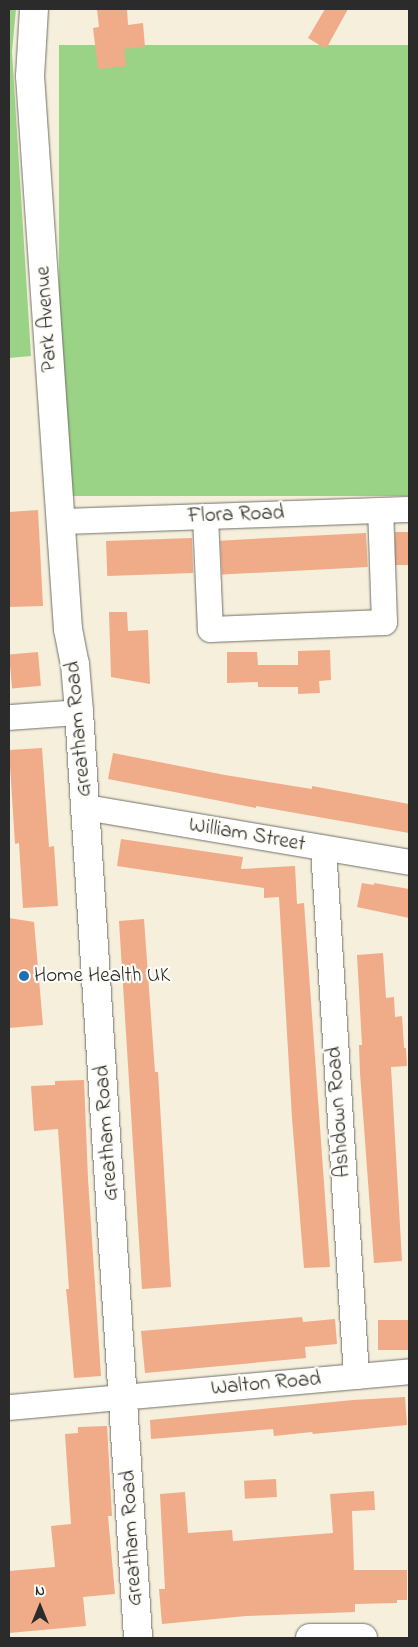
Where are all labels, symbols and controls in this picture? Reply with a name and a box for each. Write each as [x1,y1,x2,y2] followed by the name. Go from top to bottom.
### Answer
[31,265,63,373] street label: Park Avenue
[187,501,285,529] street label: Flora Road
[61,660,97,798] street label: Greatham Road
[187,812,307,858] street label: William Street
[34,963,170,989] place label: Home Health UK
[18,970,30,982] marker: Home Health UK
[322,1046,356,1178] street label: Ashdown Road
[90,1064,124,1202] street label: Greatham Road
[210,1367,322,1401] street label: Walton Road
[116,1469,148,1607] street label: Greatham Road
[35,1581,45,1602] text: N
[15,1582,65,1632] north arrow

